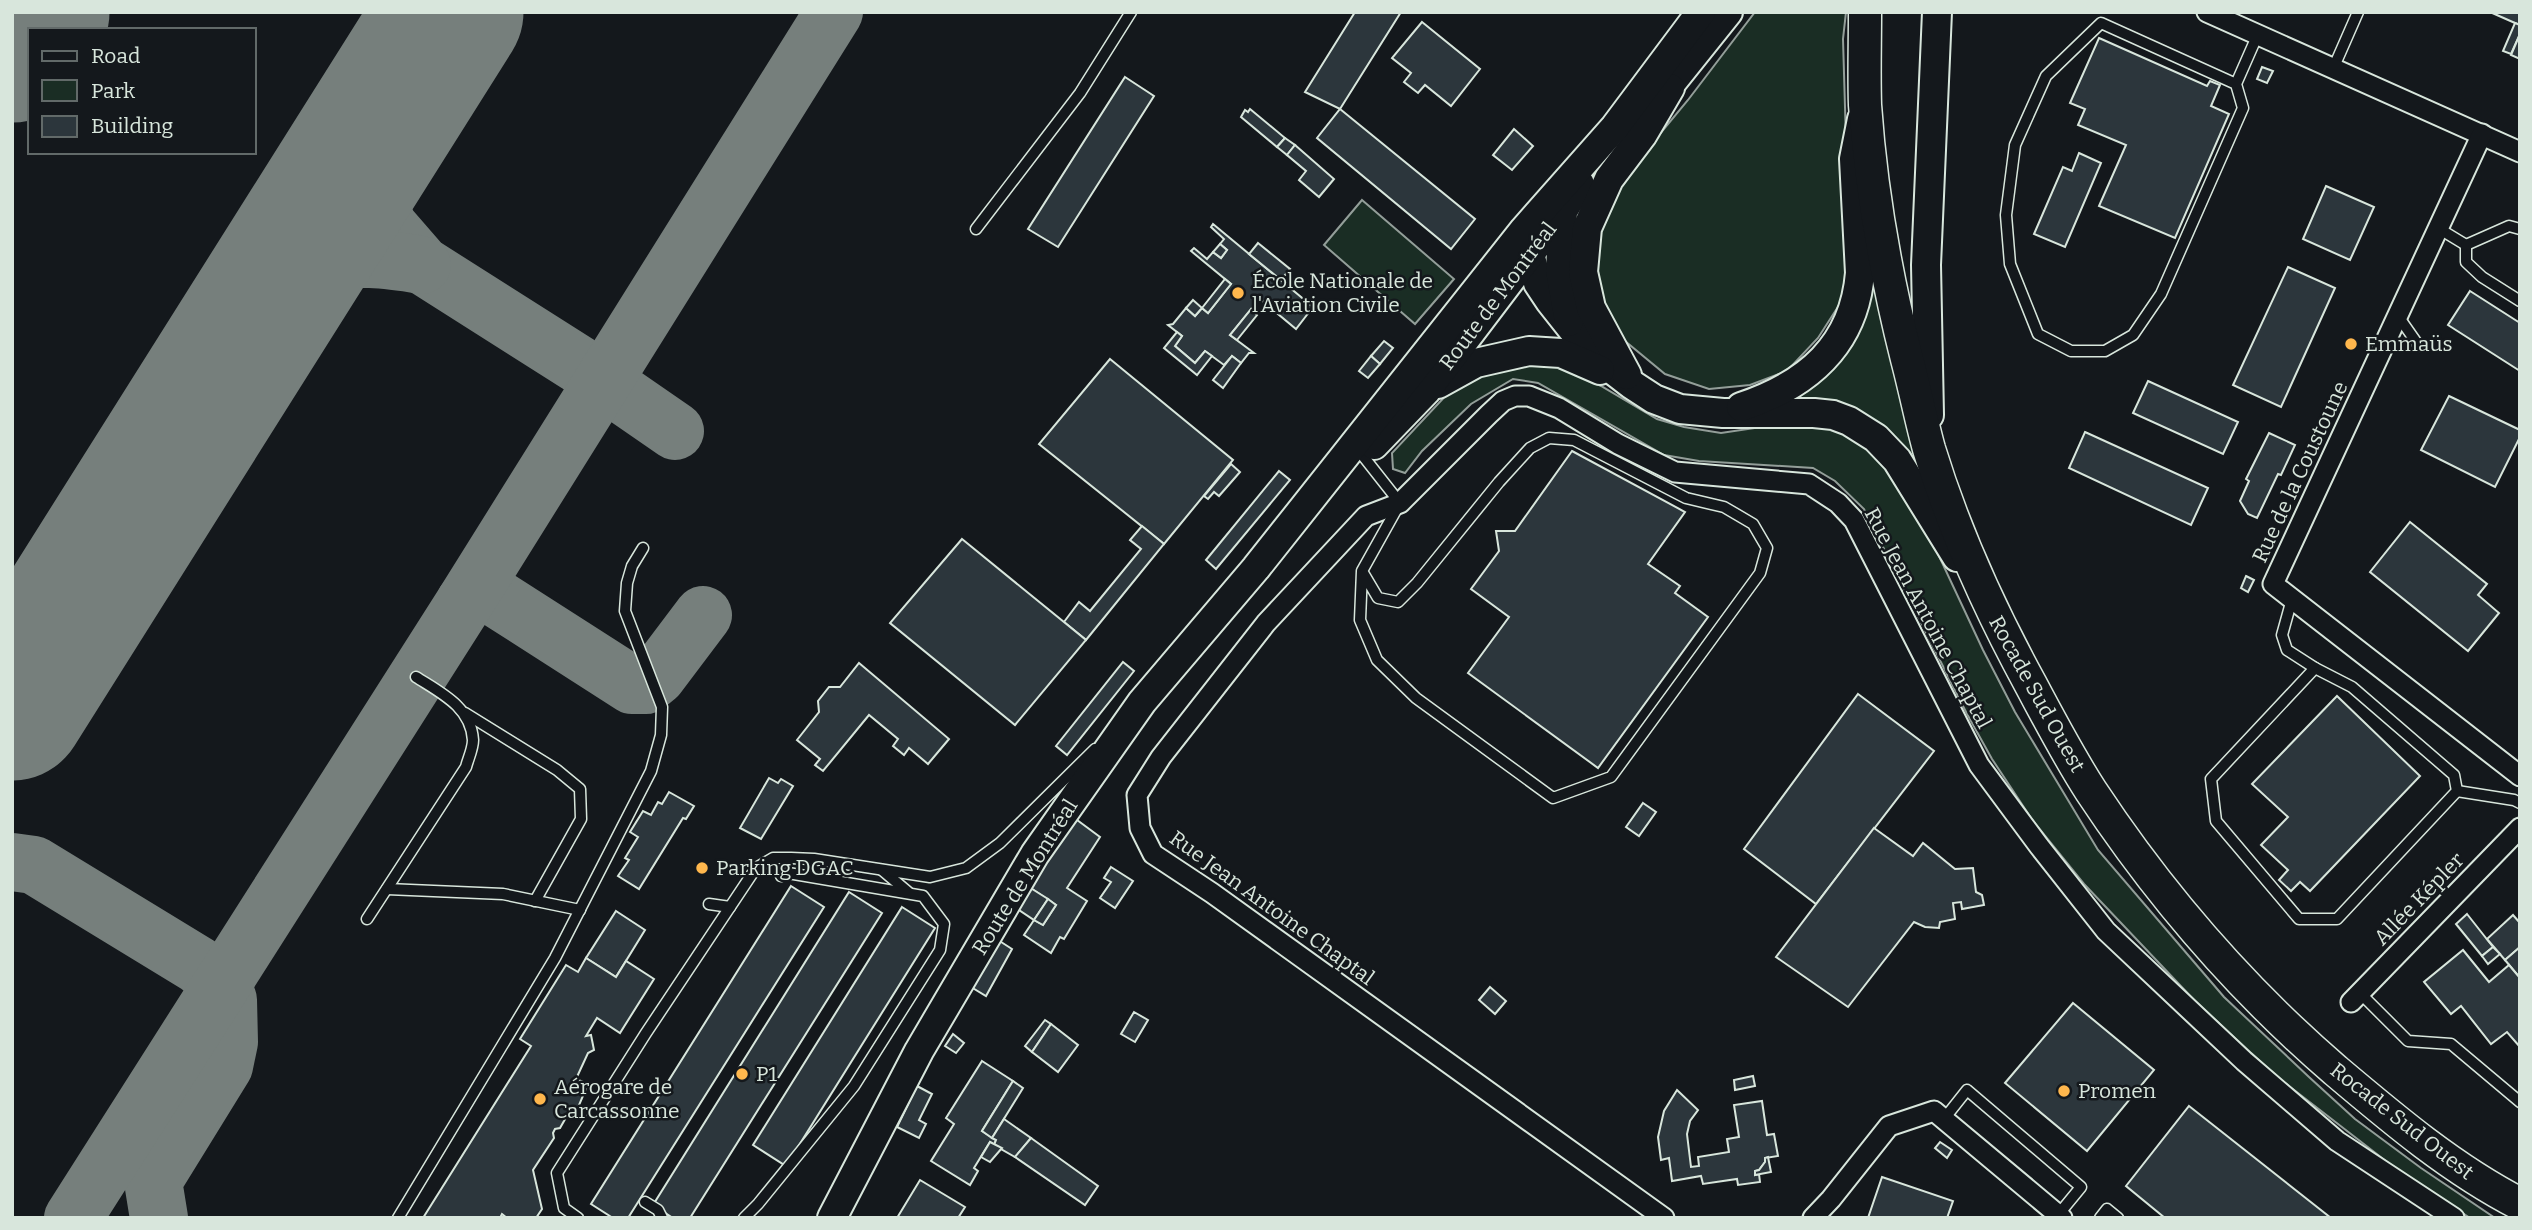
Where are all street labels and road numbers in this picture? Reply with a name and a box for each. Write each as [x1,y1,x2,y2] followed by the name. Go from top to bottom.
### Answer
[1434,217,1562,375] street label: Route de Montréal
[2247,377,2353,567] street label: Rue de la Coustoune
[1859,503,1997,733] street label: Rue Jean Antoine Chaptal
[1983,611,2091,777] street label: Rocade Sud Ouest
[967,794,1083,960] street label: Route de Montréal
[1165,825,1379,991] street label: Rue Jean Antoine Chaptal
[2368,847,2470,951] street label: Allée Képler
[2325,1057,2479,1185] street label: Rocade Sud Ouest

